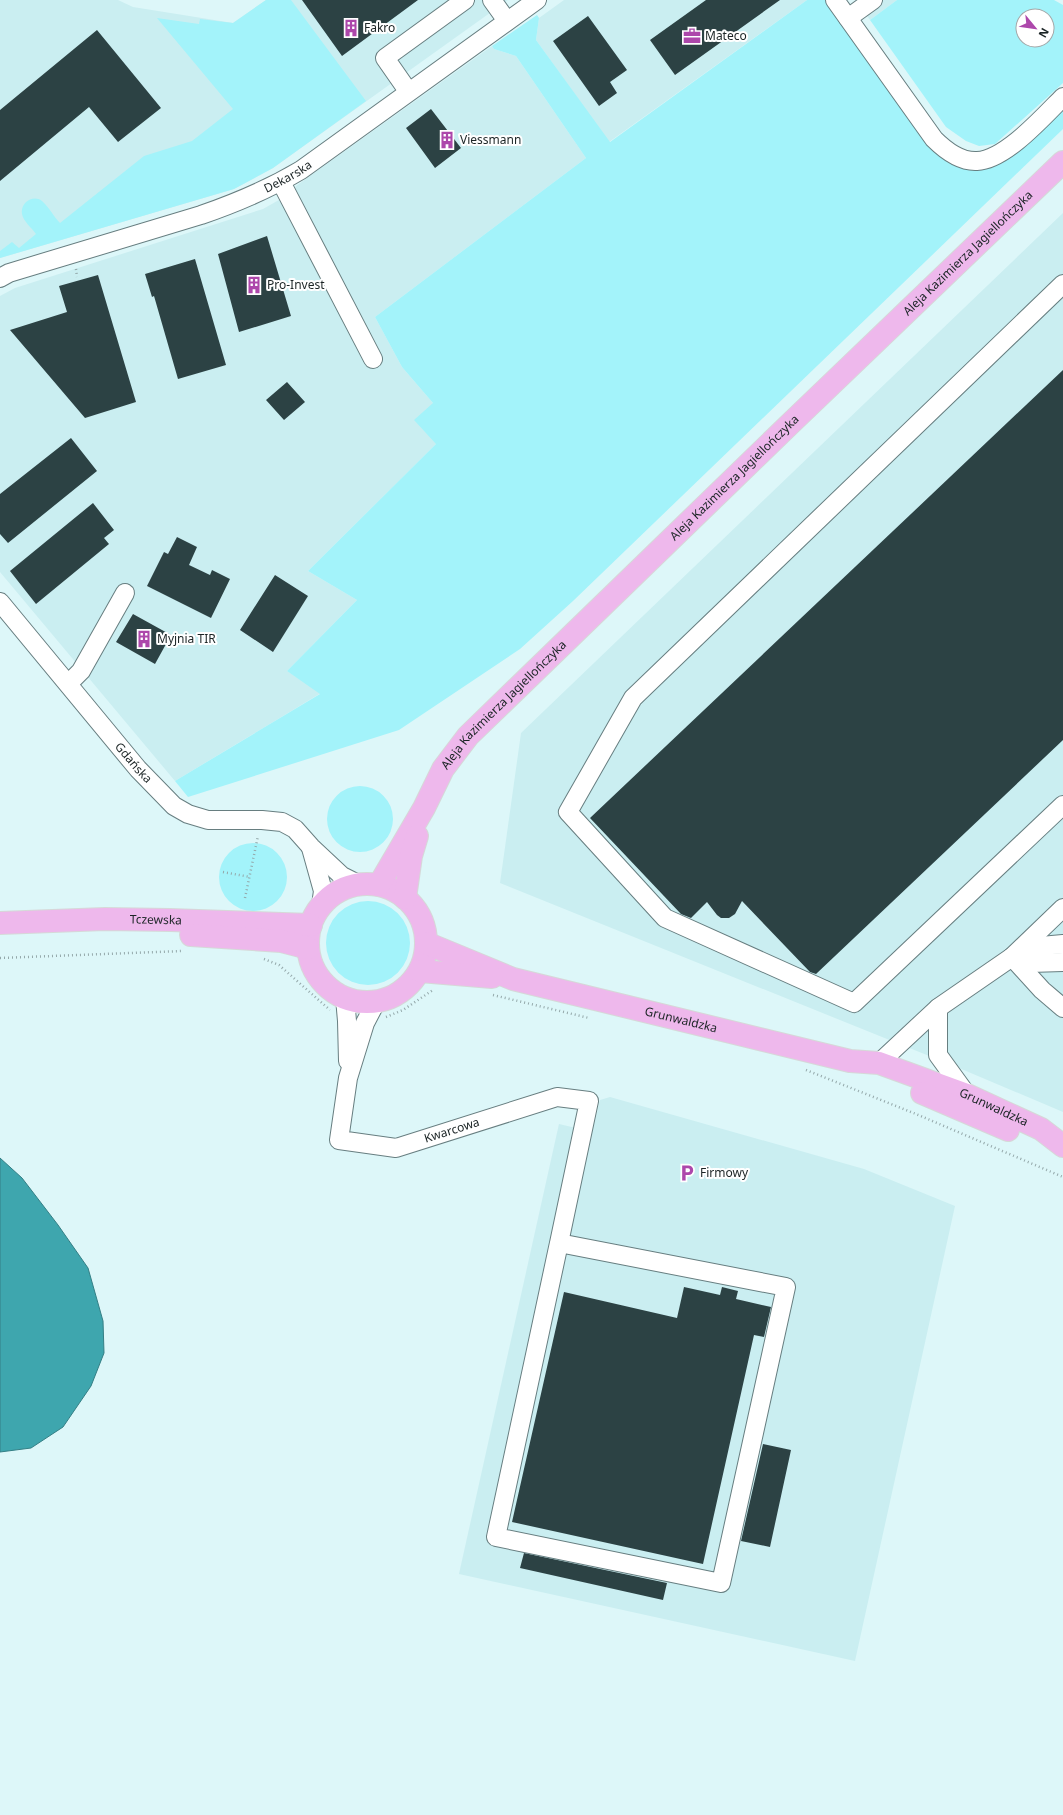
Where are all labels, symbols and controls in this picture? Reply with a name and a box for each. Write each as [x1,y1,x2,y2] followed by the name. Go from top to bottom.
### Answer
[1015,8,1055,48] north arrow
[341,18,361,38] building icon: Fakro
[364,19,395,36] place label: Fakro
[682,26,702,46] office icon: Mateco
[1035,26,1053,41] text: N
[705,27,747,44] place label: Mateco
[437,130,457,150] building icon: Viessmann
[460,131,521,148] place label: Viessmann
[261,156,315,196] street label: Dekarska
[899,186,1036,319] street label: Aleja Kazimierza Jagiellończyka
[244,275,264,295] building icon: Pro-Invest
[267,276,325,293] place label: Pro-Invest
[666,411,802,544] street label: Aleja Kazimierza Jagiellończyka
[134,629,154,649] building icon: Myjnia TIR
[157,630,216,647] place label: Myjnia TIR
[437,636,570,773] street label: Aleja Kazimierza Jagiellończyka
[111,738,156,787] street label: Gdańska
[130,910,182,928] street label: Tczewska
[643,1002,719,1036] street label: Grunwaldzka
[957,1084,1031,1130] street label: Grunwaldzka
[422,1113,482,1147] street label: Kwarcowa
[677,1163,697,1183] parking icon: Firmowy
[700,1164,749,1181] place label: Firmowy

